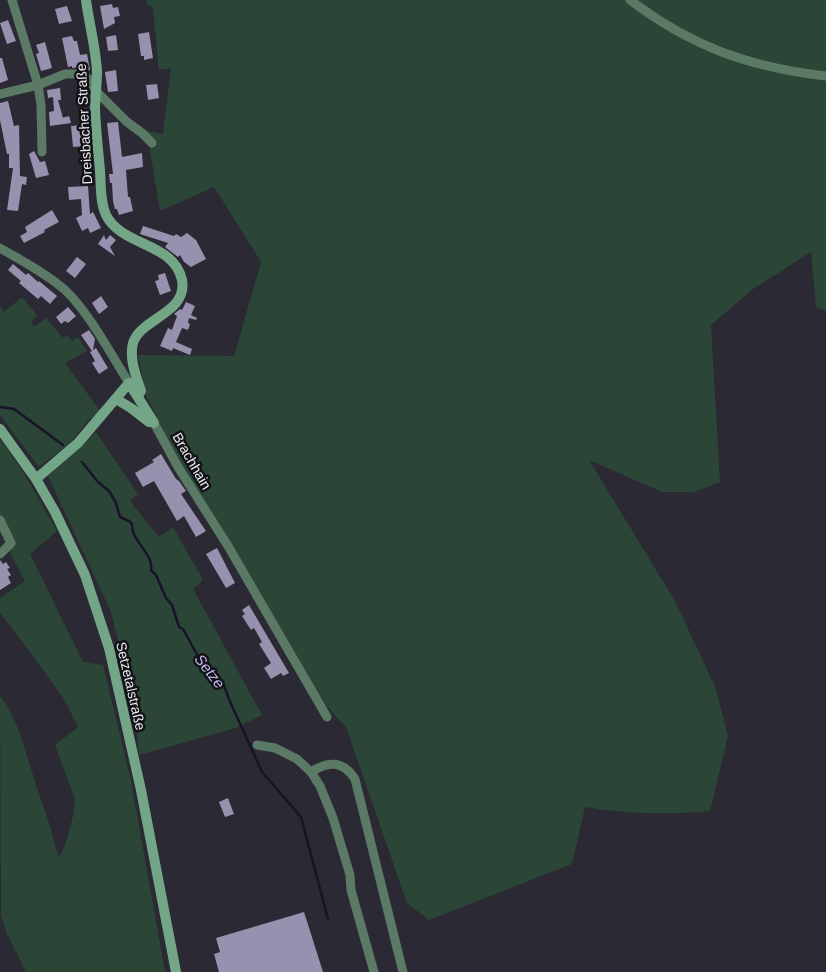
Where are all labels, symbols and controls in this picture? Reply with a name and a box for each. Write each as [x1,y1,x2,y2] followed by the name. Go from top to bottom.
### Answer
[73,63,95,185] street label: Dreisbacher Straße
[169,430,215,492] street label: Brachhain
[113,640,149,732] street label: Setzetalstraße
[191,651,229,691] water label: Setze

